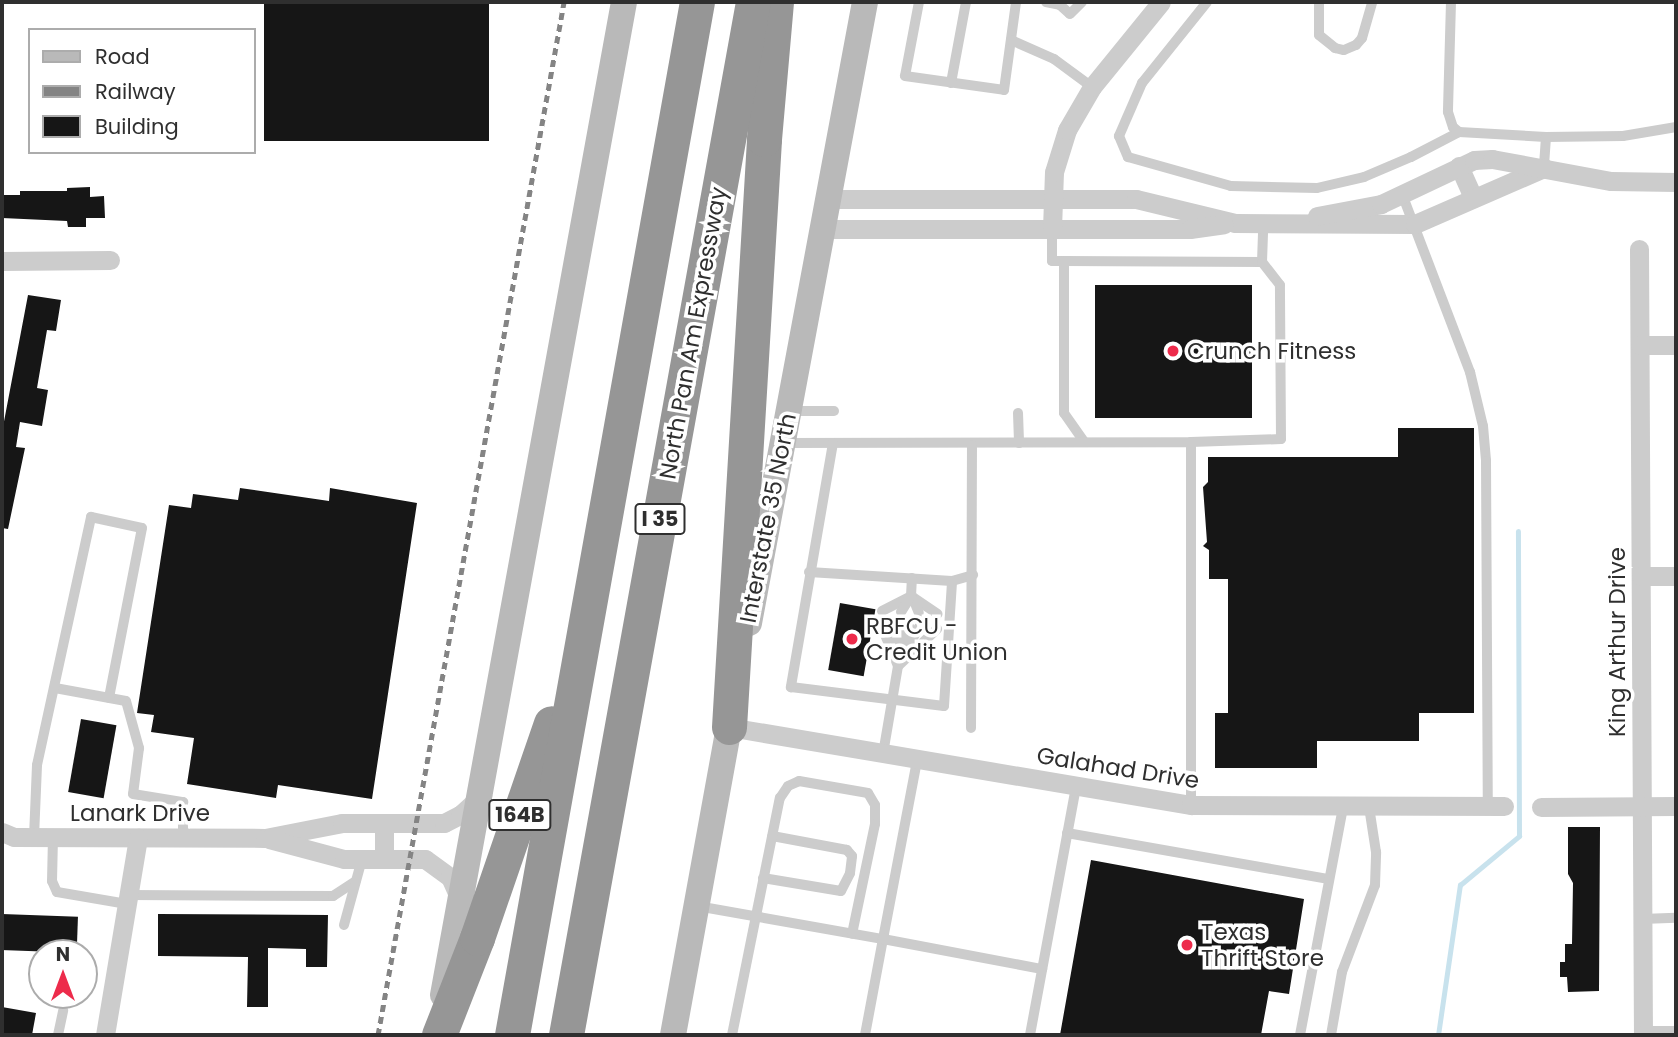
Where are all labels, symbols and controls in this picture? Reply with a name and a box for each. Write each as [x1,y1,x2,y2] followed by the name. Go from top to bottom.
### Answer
[28,28,256,154] legend
[95,42,150,71] text: Road
[95,77,176,106] text: Railway
[95,112,179,141] text: Building
[654,185,732,481] street label: North Pan Am Expressway
[1187,337,1356,365] place label: Crunch Fitness
[1165,343,1181,359] marker: Crunch Fitness
[734,411,802,625] street label: Interstate 35 North
[634,502,686,536] road number: I 35
[1603,547,1631,737] street label: King Arthur Drive
[866,612,1008,666] place label: RBFCU - Credit Union
[844,631,860,647] marker: RBFCU - Credit Union
[1035,742,1201,794] street label: Galahad Drive
[487,798,553,832] road number: 164B
[70,799,210,827] street label: Lanark Drive
[1201,918,1324,972] place label: Texas Thrift Store
[1179,937,1195,953] marker: Texas Thrift Store
[28,939,98,1009] north arrow
[56,941,70,968] text: N

